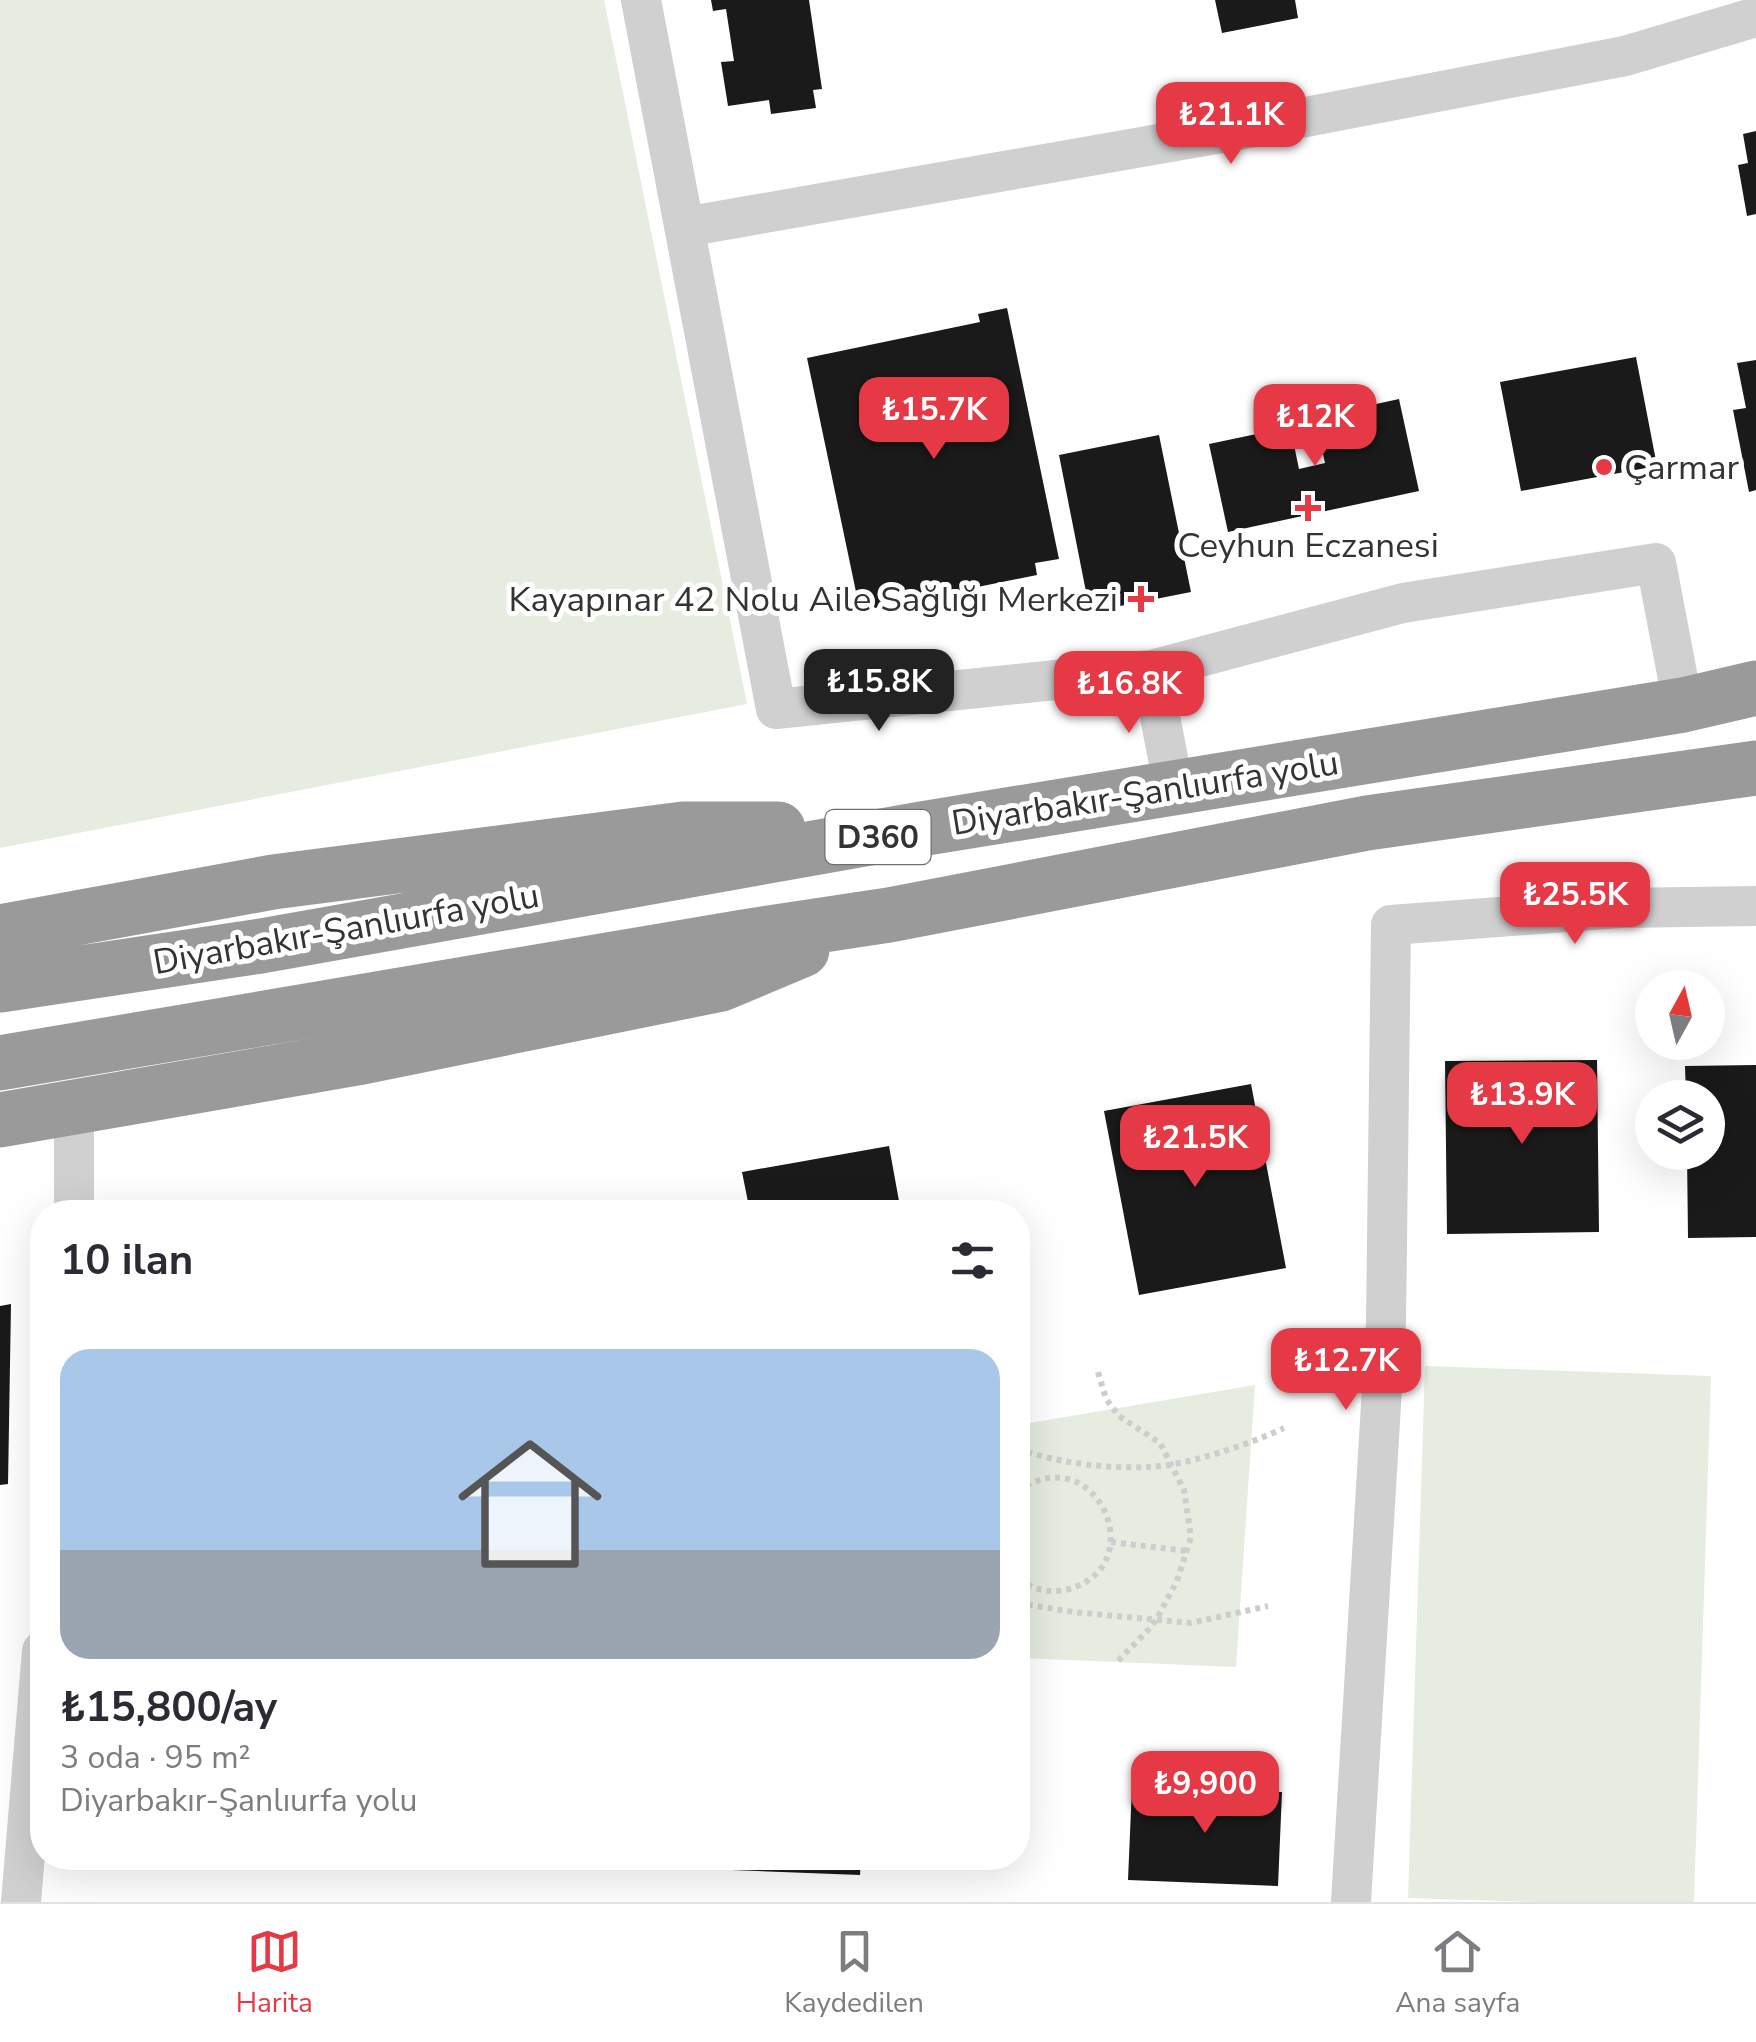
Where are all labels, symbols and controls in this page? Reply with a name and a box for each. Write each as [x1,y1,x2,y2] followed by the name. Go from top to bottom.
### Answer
[1150,82,1312,167] pin: ₺21.1K
[1178,93,1284,136] text: ₺21.1K
[853,377,1015,462] pin: ₺15.7K
[1256,384,1374,469] pin: ₺12K
[881,388,987,431] text: ₺15.7K
[1276,395,1354,438] text: ₺12K
[1624,444,1740,491] place label: Çarmar
[1593,456,1615,478] marker: Çarmar
[1297,497,1319,519] marker: Ceyhun Eczanesi
[1177,522,1439,569] place label: Ceyhun Eczanesi
[509,576,1118,623] place label: Kayapınar 42 Nolu Aile Sağlığı Merkezi
[1128,586,1154,612] marker: Kayapınar 42 Nolu Aile Sağlığı Merkezi
[798,649,960,734] pin: ₺15.8K
[1048,651,1210,736] pin: ₺16.8K
[826,660,932,703] text: ₺15.8K
[1076,662,1182,705] text: ₺16.8K
[948,739,1342,847] street label: Diyarbakır-Şanlıurfa yolu
[826,810,930,864] road number: D360
[1494,862,1656,947] pin: ₺25.5K
[149,872,543,986] street label: Diyarbakır-Şanlıurfa yolu
[1522,873,1628,916] text: ₺25.5K
[1635,970,1725,1060] north arrow
[1635,970,1725,1170] map controls
[1441,1062,1603,1147] pin: ₺13.9K
[1469,1073,1575,1116] text: ₺13.9K
[1635,1080,1725,1170] button: layers
[1114,1105,1276,1190] pin: ₺21.5K
[1142,1116,1248,1159] text: ₺21.5K
[60,1232,193,1289] text: 10 ilan
[945,1233,1000,1288] icon: filters
[1265,1328,1427,1413] pin: ₺12.7K
[1293,1339,1399,1382] text: ₺12.7K
[440,1414,620,1594] icon: home
[60,1679,277,1736] text: ₺15,800/ay
[60,1736,251,1779] text: 3 oda · 95 m²
[1124,1751,1286,1836] pin: ₺9,900
[1153,1762,1257,1805] text: ₺9,900
[60,1779,418,1822] text: Diyarbakır-Şanlıurfa yolu
[236,1924,313,2022] tab: Harita
[784,1924,924,2022] tab: Kaydedilen
[1395,1924,1520,2022] tab: Ana sayfa

